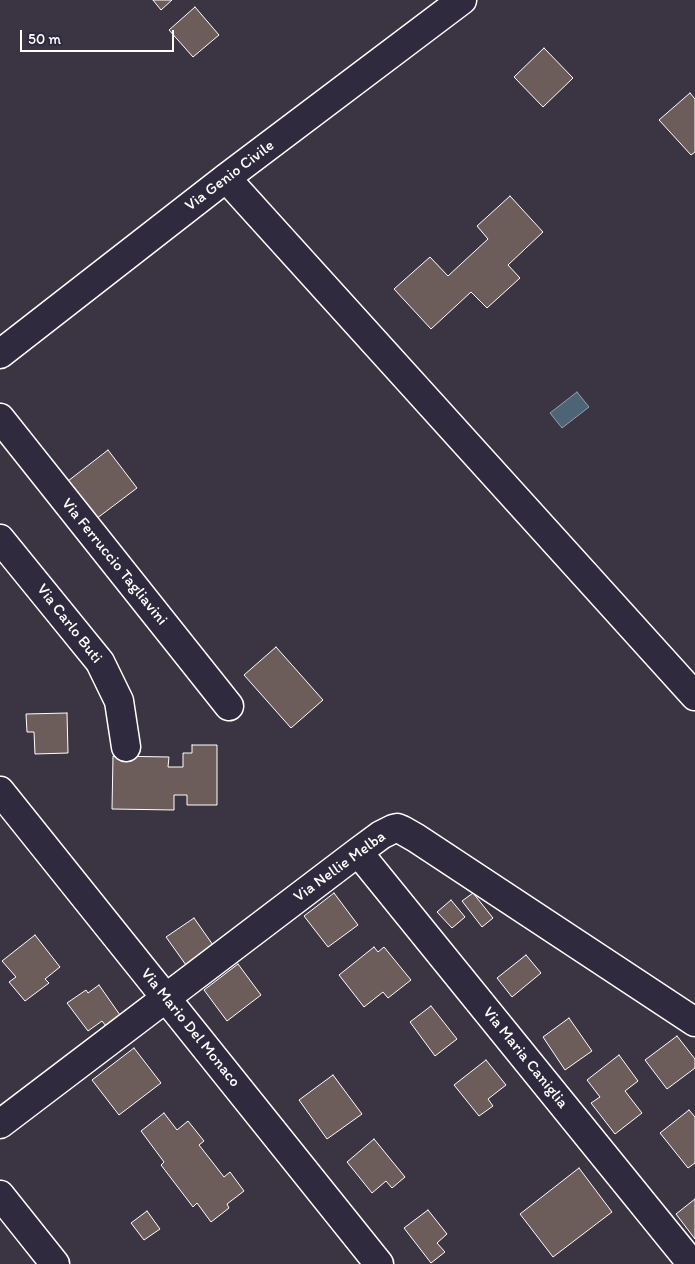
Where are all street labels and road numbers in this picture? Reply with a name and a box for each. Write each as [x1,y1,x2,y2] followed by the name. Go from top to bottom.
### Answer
[182,136,278,216] street label: Via Genio Civile
[57,495,171,629] street label: Via Ferruccio Tagliavini
[32,580,106,668] street label: Via Carlo Buti
[290,827,390,907] street label: Via Nellie Melba
[136,965,244,1091] street label: Via Mario Del Monaco
[478,1003,572,1113] street label: Via Maria Caniglia

